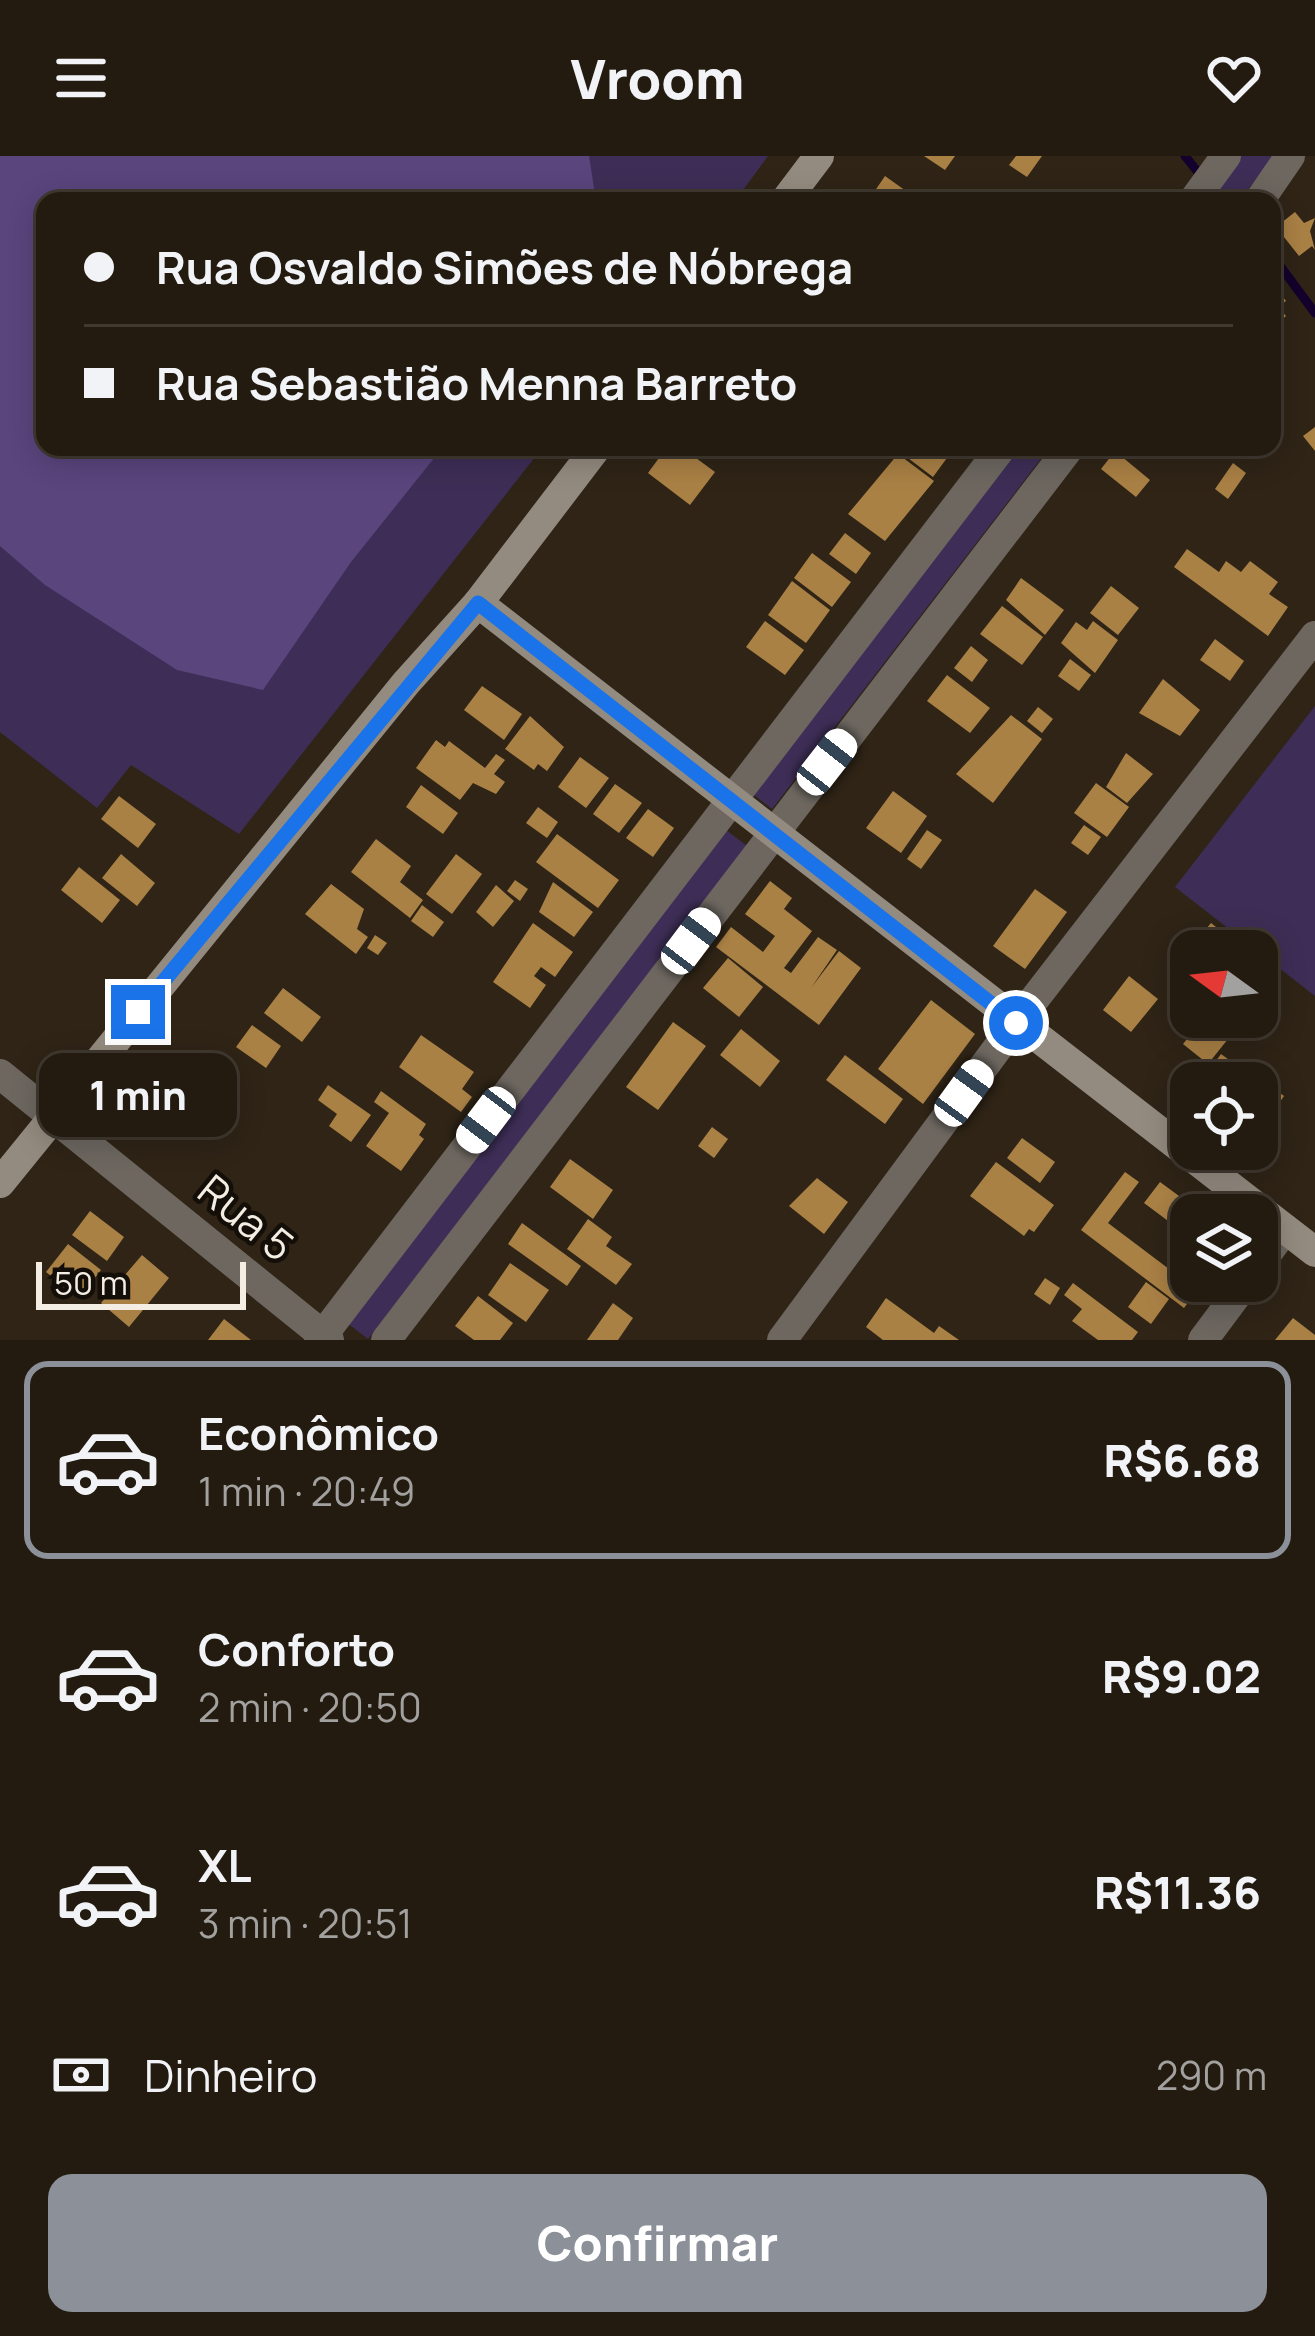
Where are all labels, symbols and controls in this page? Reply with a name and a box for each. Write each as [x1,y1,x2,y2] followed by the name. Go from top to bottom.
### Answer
[570,41,745,115] text: Vroom
[48,45,114,111] icon: menu
[1201,45,1267,111] icon: heart
[156,236,853,298] text: Rua Osvaldo Simões de Nóbrega
[156,352,797,414] text: Rua Sebastião Menna Barreto
[791,723,863,801] car
[655,901,727,981] car
[1170,930,1278,1038] north arrow
[1170,930,1278,1302] map controls
[111,985,165,1039] route end
[989,996,1043,1050] route start
[928,1053,1000,1133] car
[39,1054,237,1138] callout: 1 min
[1170,1062,1278,1170] button: locate
[89,1068,187,1122] text: 1 min
[450,1080,522,1160] car
[187,1161,307,1274] street label: Rua 5
[1170,1194,1278,1302] button: layers
[36,1256,246,1309] scale bar
[54,1260,128,1305] text: 50 m
[198,1402,439,1464] text: Econômico
[54,1406,162,1514] icon: car
[1104,1429,1261,1491] text: R$6.68
[198,1464,415,1518] text: 1 min · 20:49
[198,1618,395,1680] text: Conforto
[54,1622,162,1730] icon: car
[1102,1645,1261,1707] text: R$9.02
[198,1680,422,1734] text: 2 min · 20:50
[198,1834,252,1896] text: XL
[54,1838,162,1946] icon: car
[1094,1861,1261,1923] text: R$11.36
[198,1896,413,1950] text: 3 min · 20:51
[48,2042,114,2108] icon: cash
[144,2044,317,2106] text: Dinheiro
[1156,2048,1267,2102] text: 290 m
[48,2174,1267,2312] button: Confirmar

